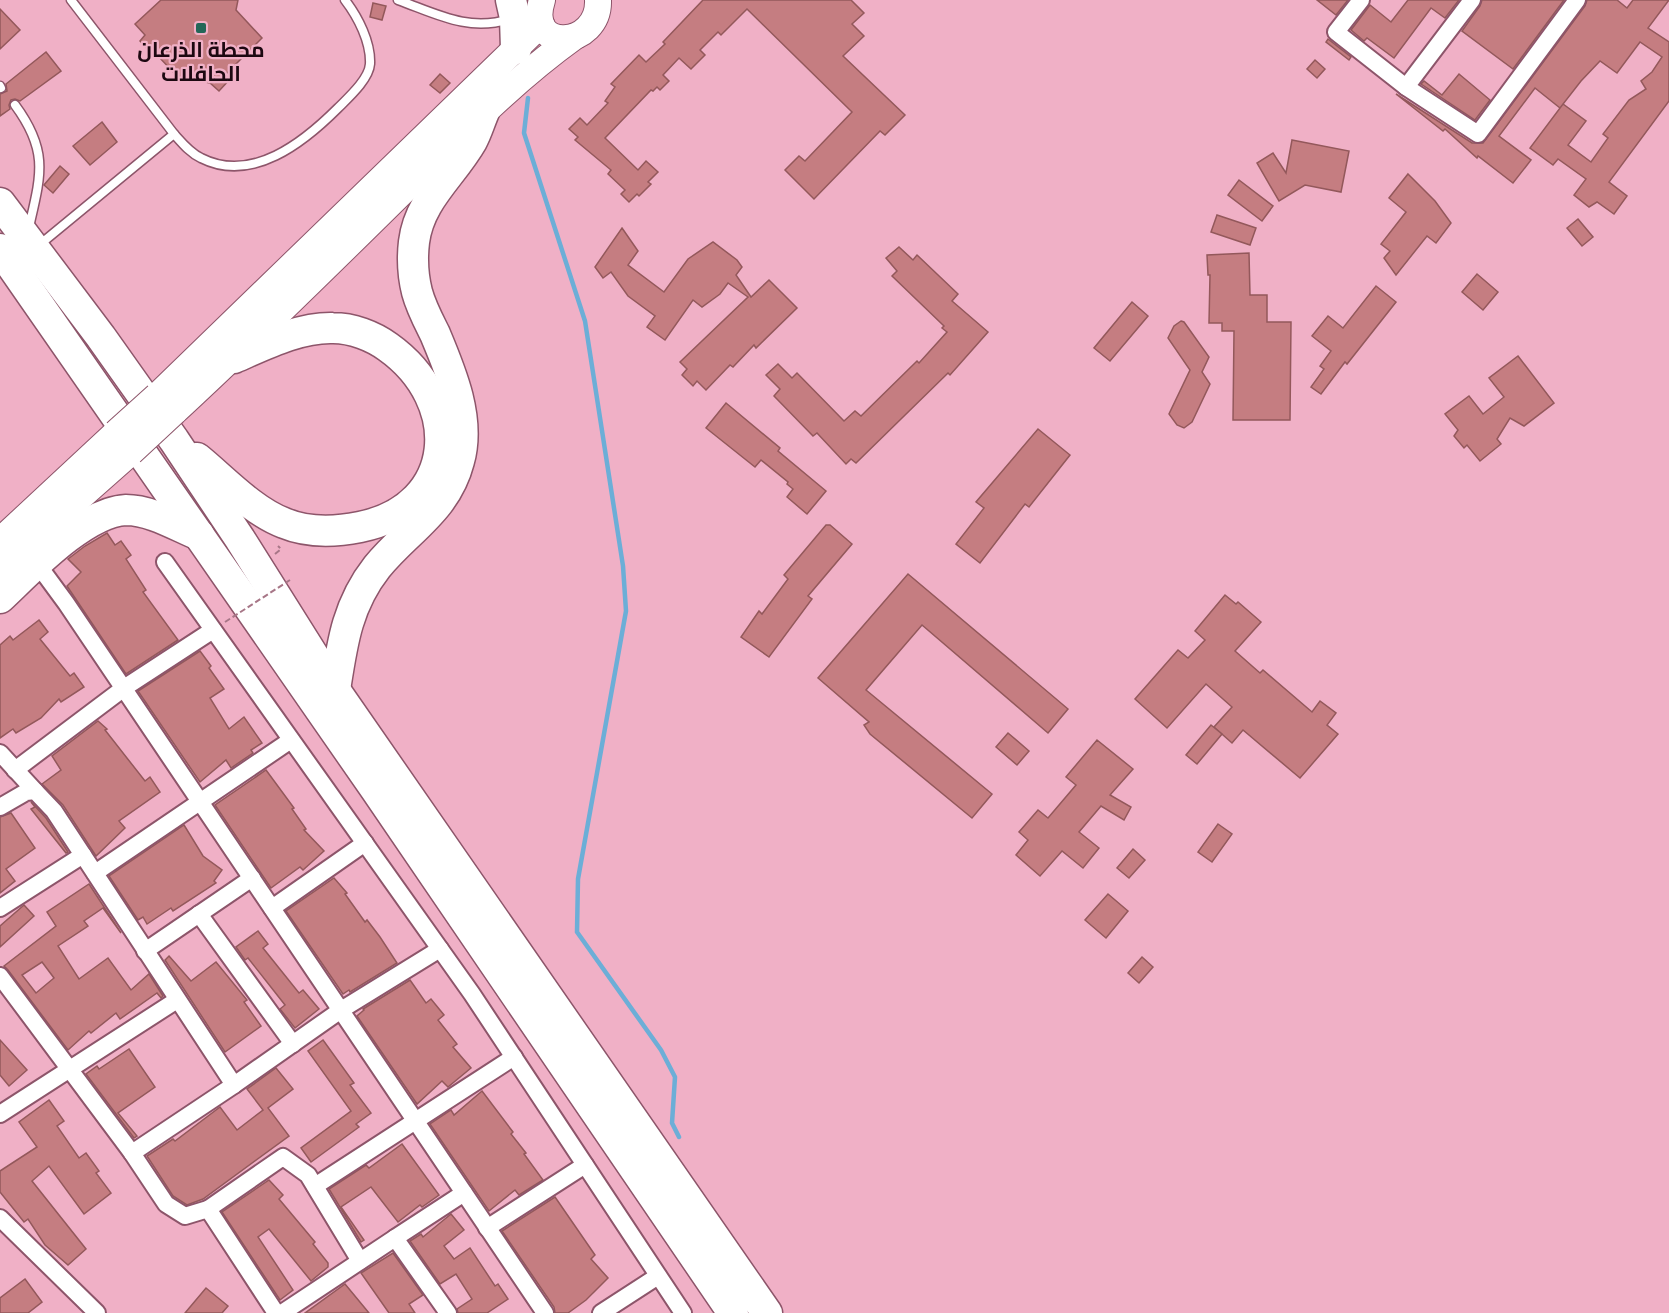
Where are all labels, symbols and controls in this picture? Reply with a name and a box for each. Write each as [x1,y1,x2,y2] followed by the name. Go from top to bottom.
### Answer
[194,21,208,35] marker: محطة الذرعان الحافلات
[137,37,265,86] place label: محطة الذرعان الحافلات

